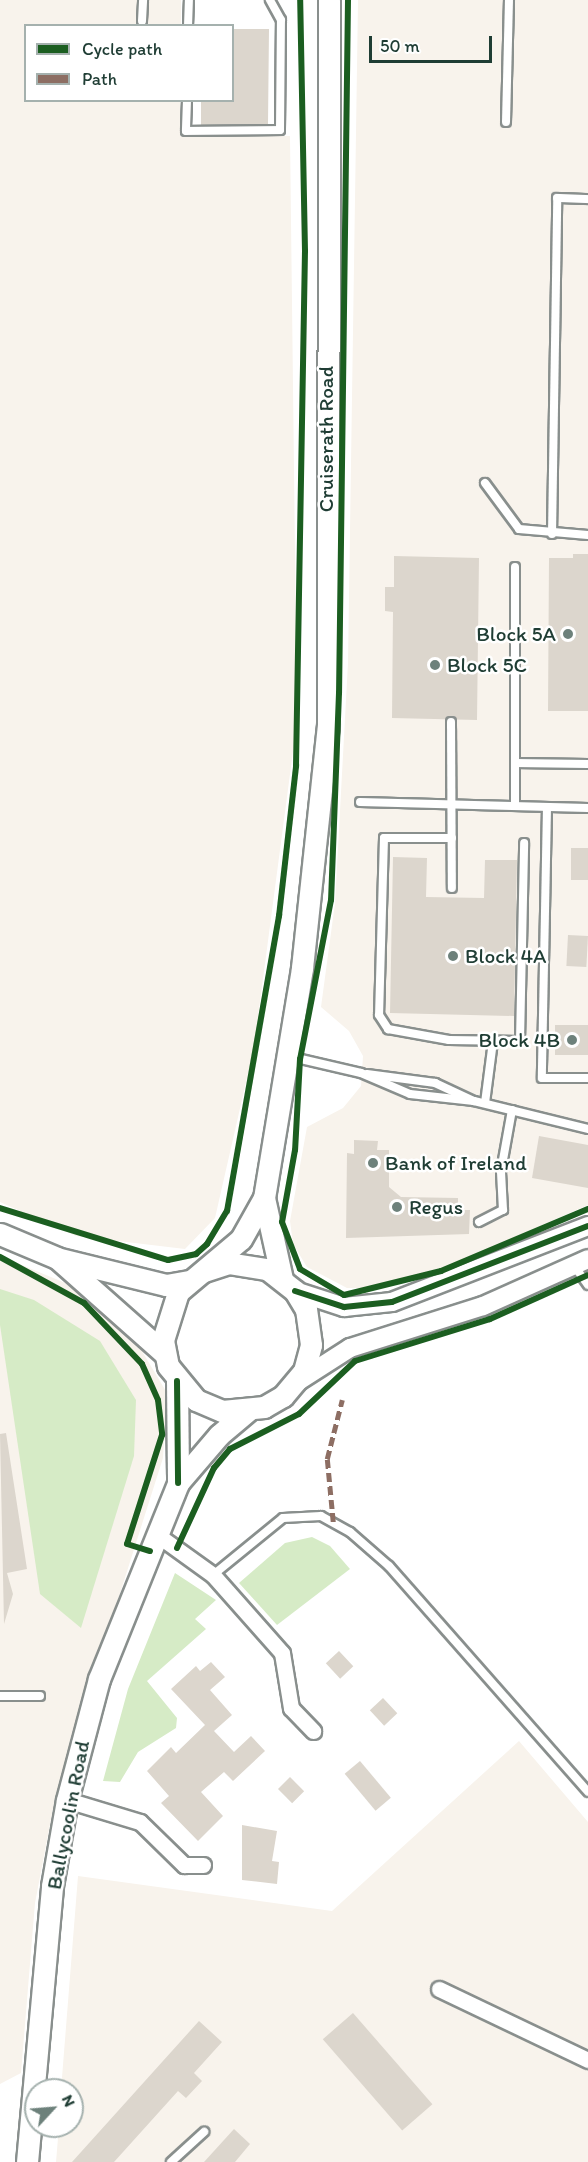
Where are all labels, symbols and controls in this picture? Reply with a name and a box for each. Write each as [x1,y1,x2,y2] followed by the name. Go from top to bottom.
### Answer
[24,24,234,102] legend
[372,24,495,62] scale bar
[380,35,420,57] text: 50 m
[82,38,162,60] text: Cycle path
[82,68,117,90] text: Path
[313,366,339,512] street label: Cruiserath Road
[476,621,556,647] place label: Block 5A
[561,627,575,641] marker: Block 5A
[447,652,527,678] place label: Block 5C
[428,658,442,672] marker: Block 5C
[465,943,546,969] place label: Block 4A
[446,949,460,963] marker: Block 4A
[478,1027,560,1053] place label: Block 4B
[565,1033,579,1047] marker: Block 4B
[385,1150,526,1176] place label: Bank of Ireland
[366,1156,380,1170] marker: Bank of Ireland
[409,1194,463,1220] place label: Regus
[390,1200,404,1214] marker: Regus
[41,1739,95,1891] street label: Ballycoolin Road
[24,2078,84,2138] north arrow
[58,2092,80,2110] text: N

